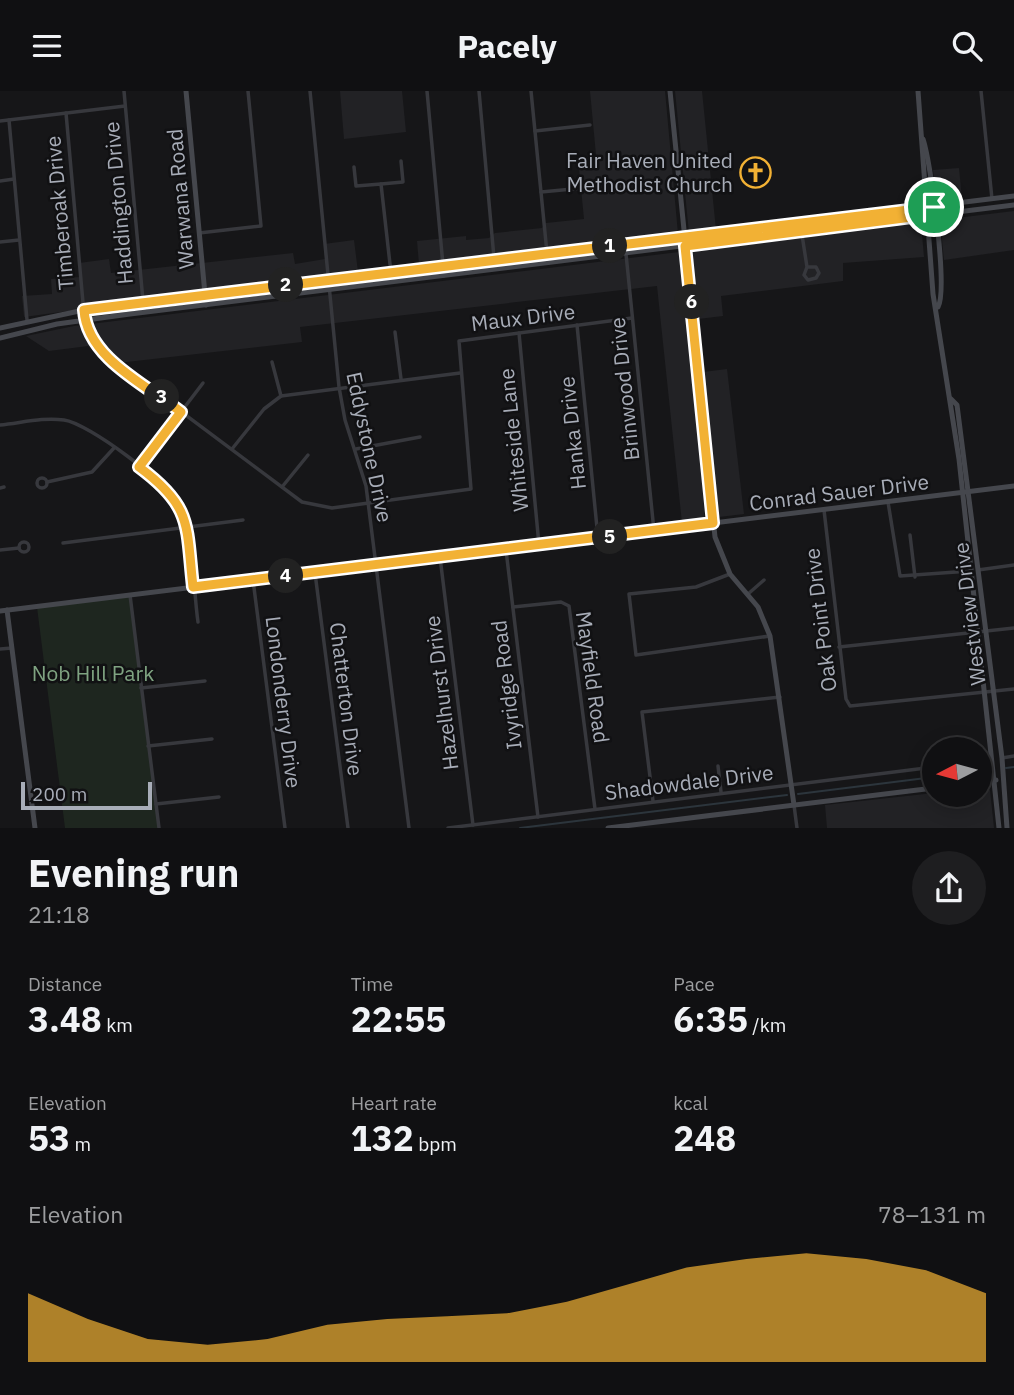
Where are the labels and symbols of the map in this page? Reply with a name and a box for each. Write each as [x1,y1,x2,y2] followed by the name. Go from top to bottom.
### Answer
[97,120,139,286] street label: Haddington Drive
[160,128,200,270] street label: Warwana Road
[38,135,80,291] street label: Timberoak Drive
[566,146,733,198] place label: Fair Haven United Methodist Church
[739,155,773,189] church icon: Fair Haven United Methodist Church
[904,177,964,237] pin
[592,229,628,263] pin: 1
[268,267,304,303] pin: 2
[674,285,710,319] pin: 6
[469,297,577,337] street label: Maux Drive
[603,316,645,462] street label: Brinwood Drive
[492,367,534,513] street label: Whiteside Lane
[340,369,400,525] street label: Eddystone Drive
[552,375,592,491] street label: Hanka Drive
[144,379,180,415] pin: 3
[747,467,931,517] street label: Conrad Sauer Drive
[592,519,628,555] pin: 5
[946,541,992,687] street label: Westview Drive
[797,547,843,693] street label: Oak Point Drive
[268,559,304,594] pin: 4
[570,609,616,745] street label: Mayfield Road
[260,614,308,790] street label: Londonderry Drive
[418,614,464,772] street label: Hazelhurst Drive
[484,619,528,751] street label: Ivyridge Road
[324,621,370,777] street label: Chatterton Drive
[32,659,154,687] park label: Nob Hill Park
[922,737,992,807] north arrow
[603,758,775,806] street label: Shadowdale Drive
[21,779,152,811] scale bar

